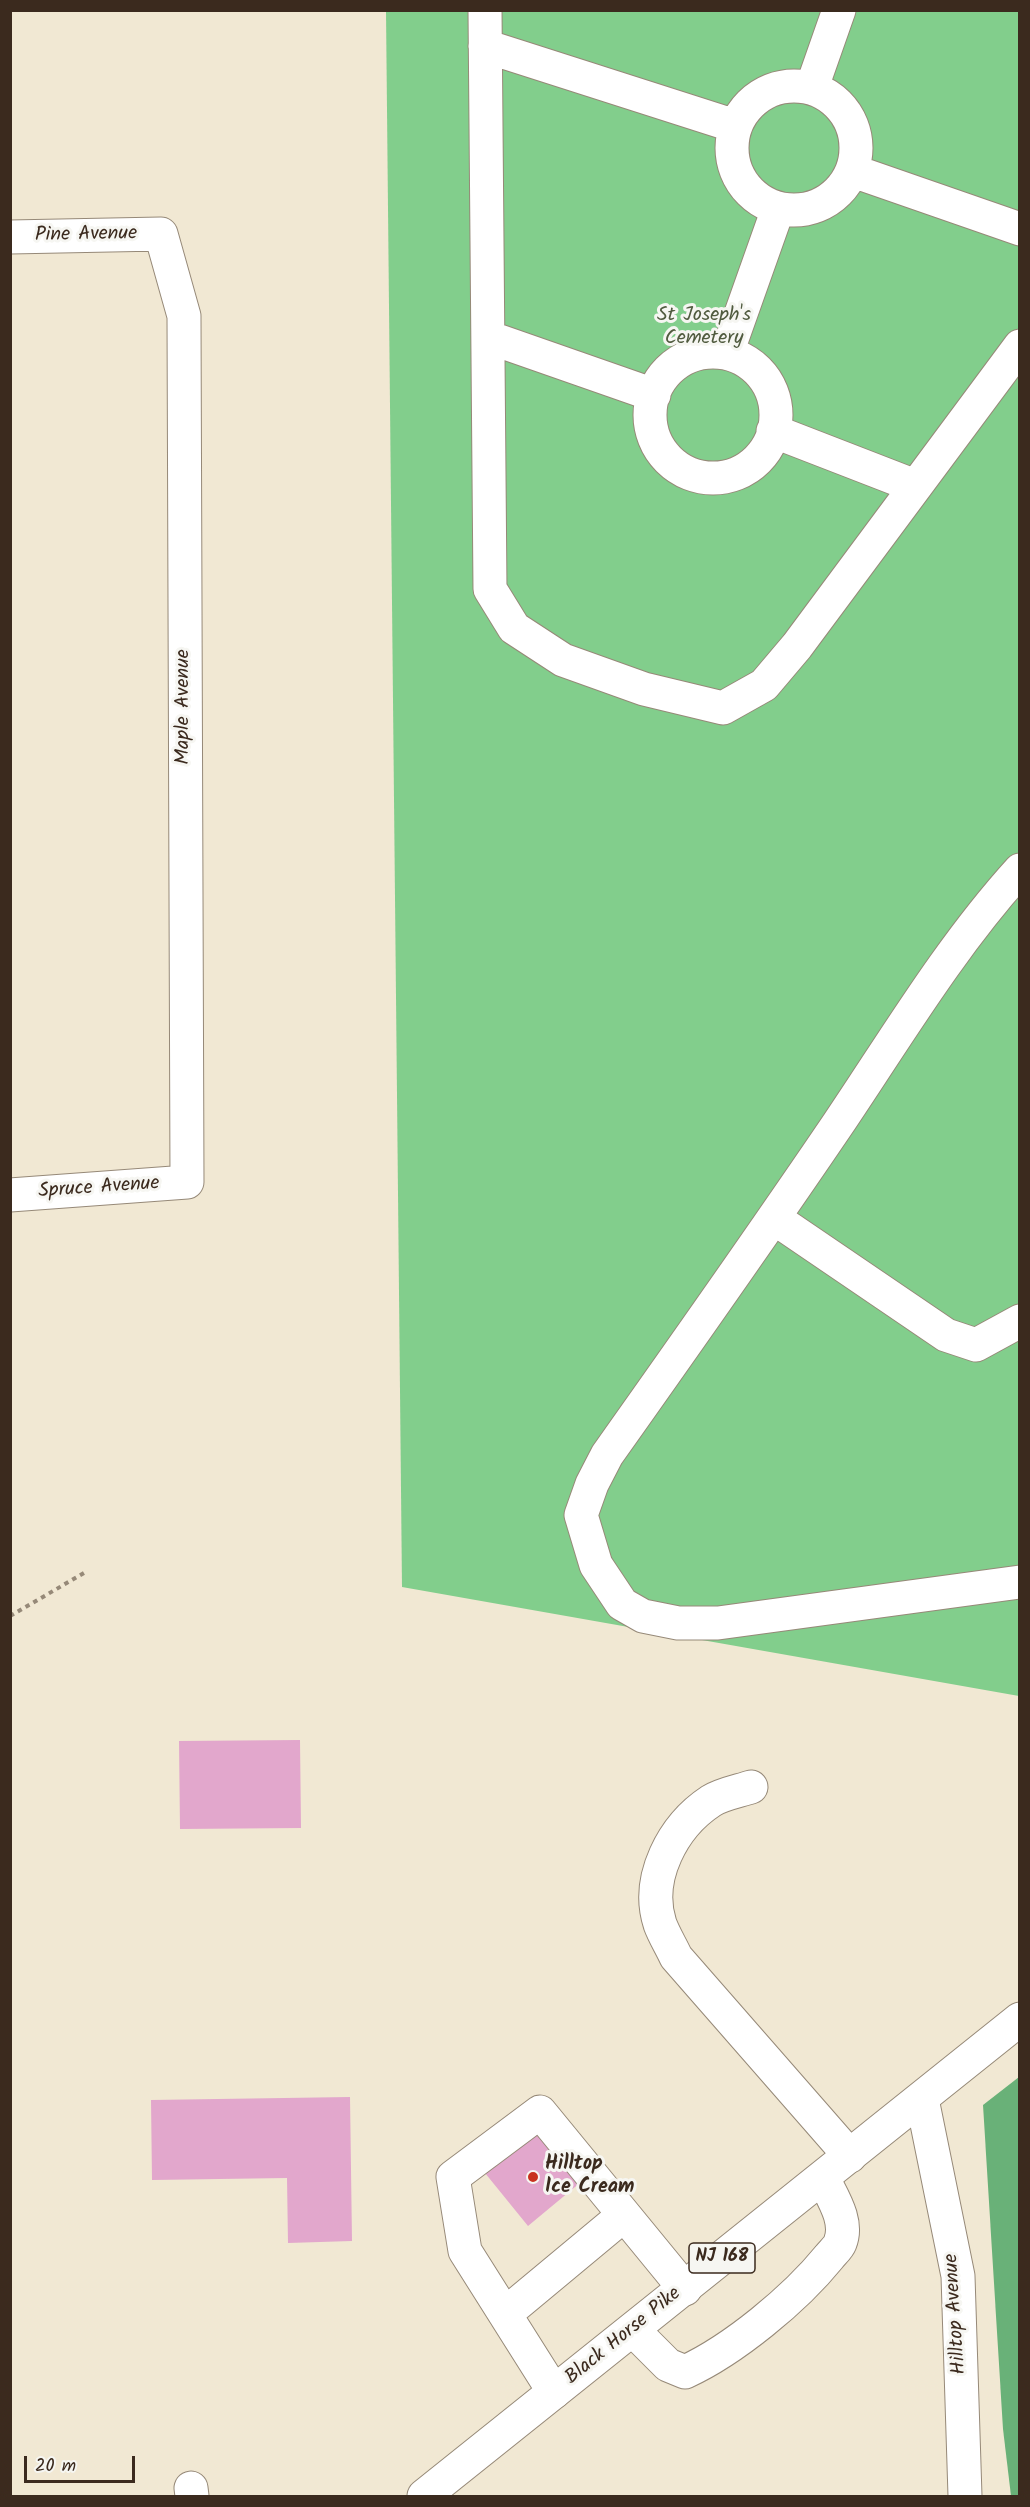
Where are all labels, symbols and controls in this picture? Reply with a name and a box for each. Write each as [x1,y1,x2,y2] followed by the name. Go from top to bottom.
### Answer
[35,223,137,249] street label: Pine Avenue
[657,305,751,352] park label: St Joseph's Cemetery
[173,649,197,765] street label: Maple Avenue
[38,1173,160,1205] street label: Spruce Avenue
[545,2154,634,2201] place label: Hilltop Ice Cream
[526,2170,540,2184] marker: Hilltop Ice Cream
[689,2243,755,2273] road number: NJ 168
[941,2253,973,2375] street label: Hilltop Avenue
[561,2283,687,2391] street label: Black Horse Pike
[27,2444,138,2482] scale bar
[35,2452,76,2481] text: 20 m

